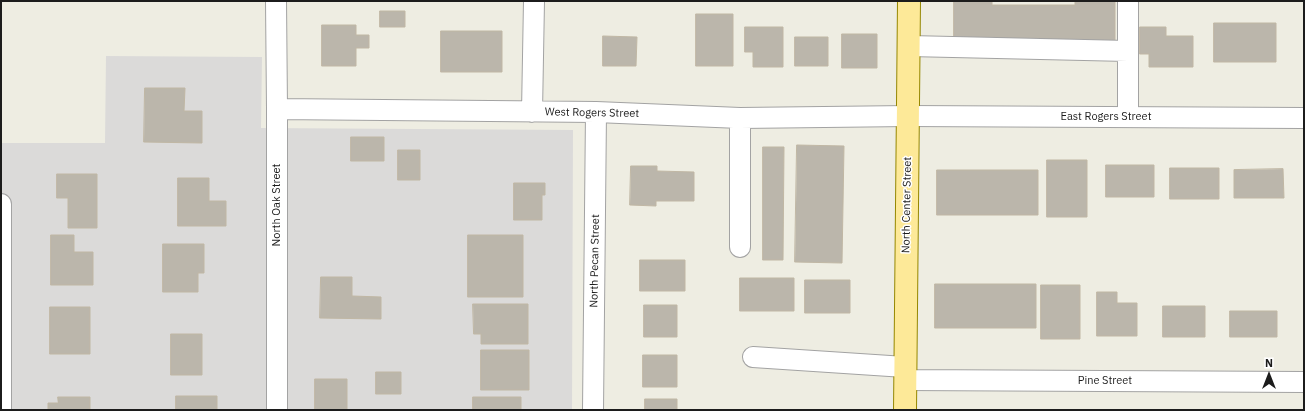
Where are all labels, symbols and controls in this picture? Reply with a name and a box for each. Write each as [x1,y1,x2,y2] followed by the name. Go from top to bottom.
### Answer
[545,106,639,120] street label: West Rogers Street
[1060,110,1152,124] street label: East Rogers Street
[900,157,914,253] street label: North Center Street
[270,164,284,246] street label: North Oak Street
[588,214,602,308] street label: North Pecan Street
[1249,355,1289,395] north arrow
[1265,356,1273,370] text: N
[1078,374,1132,388] street label: Pine Street

